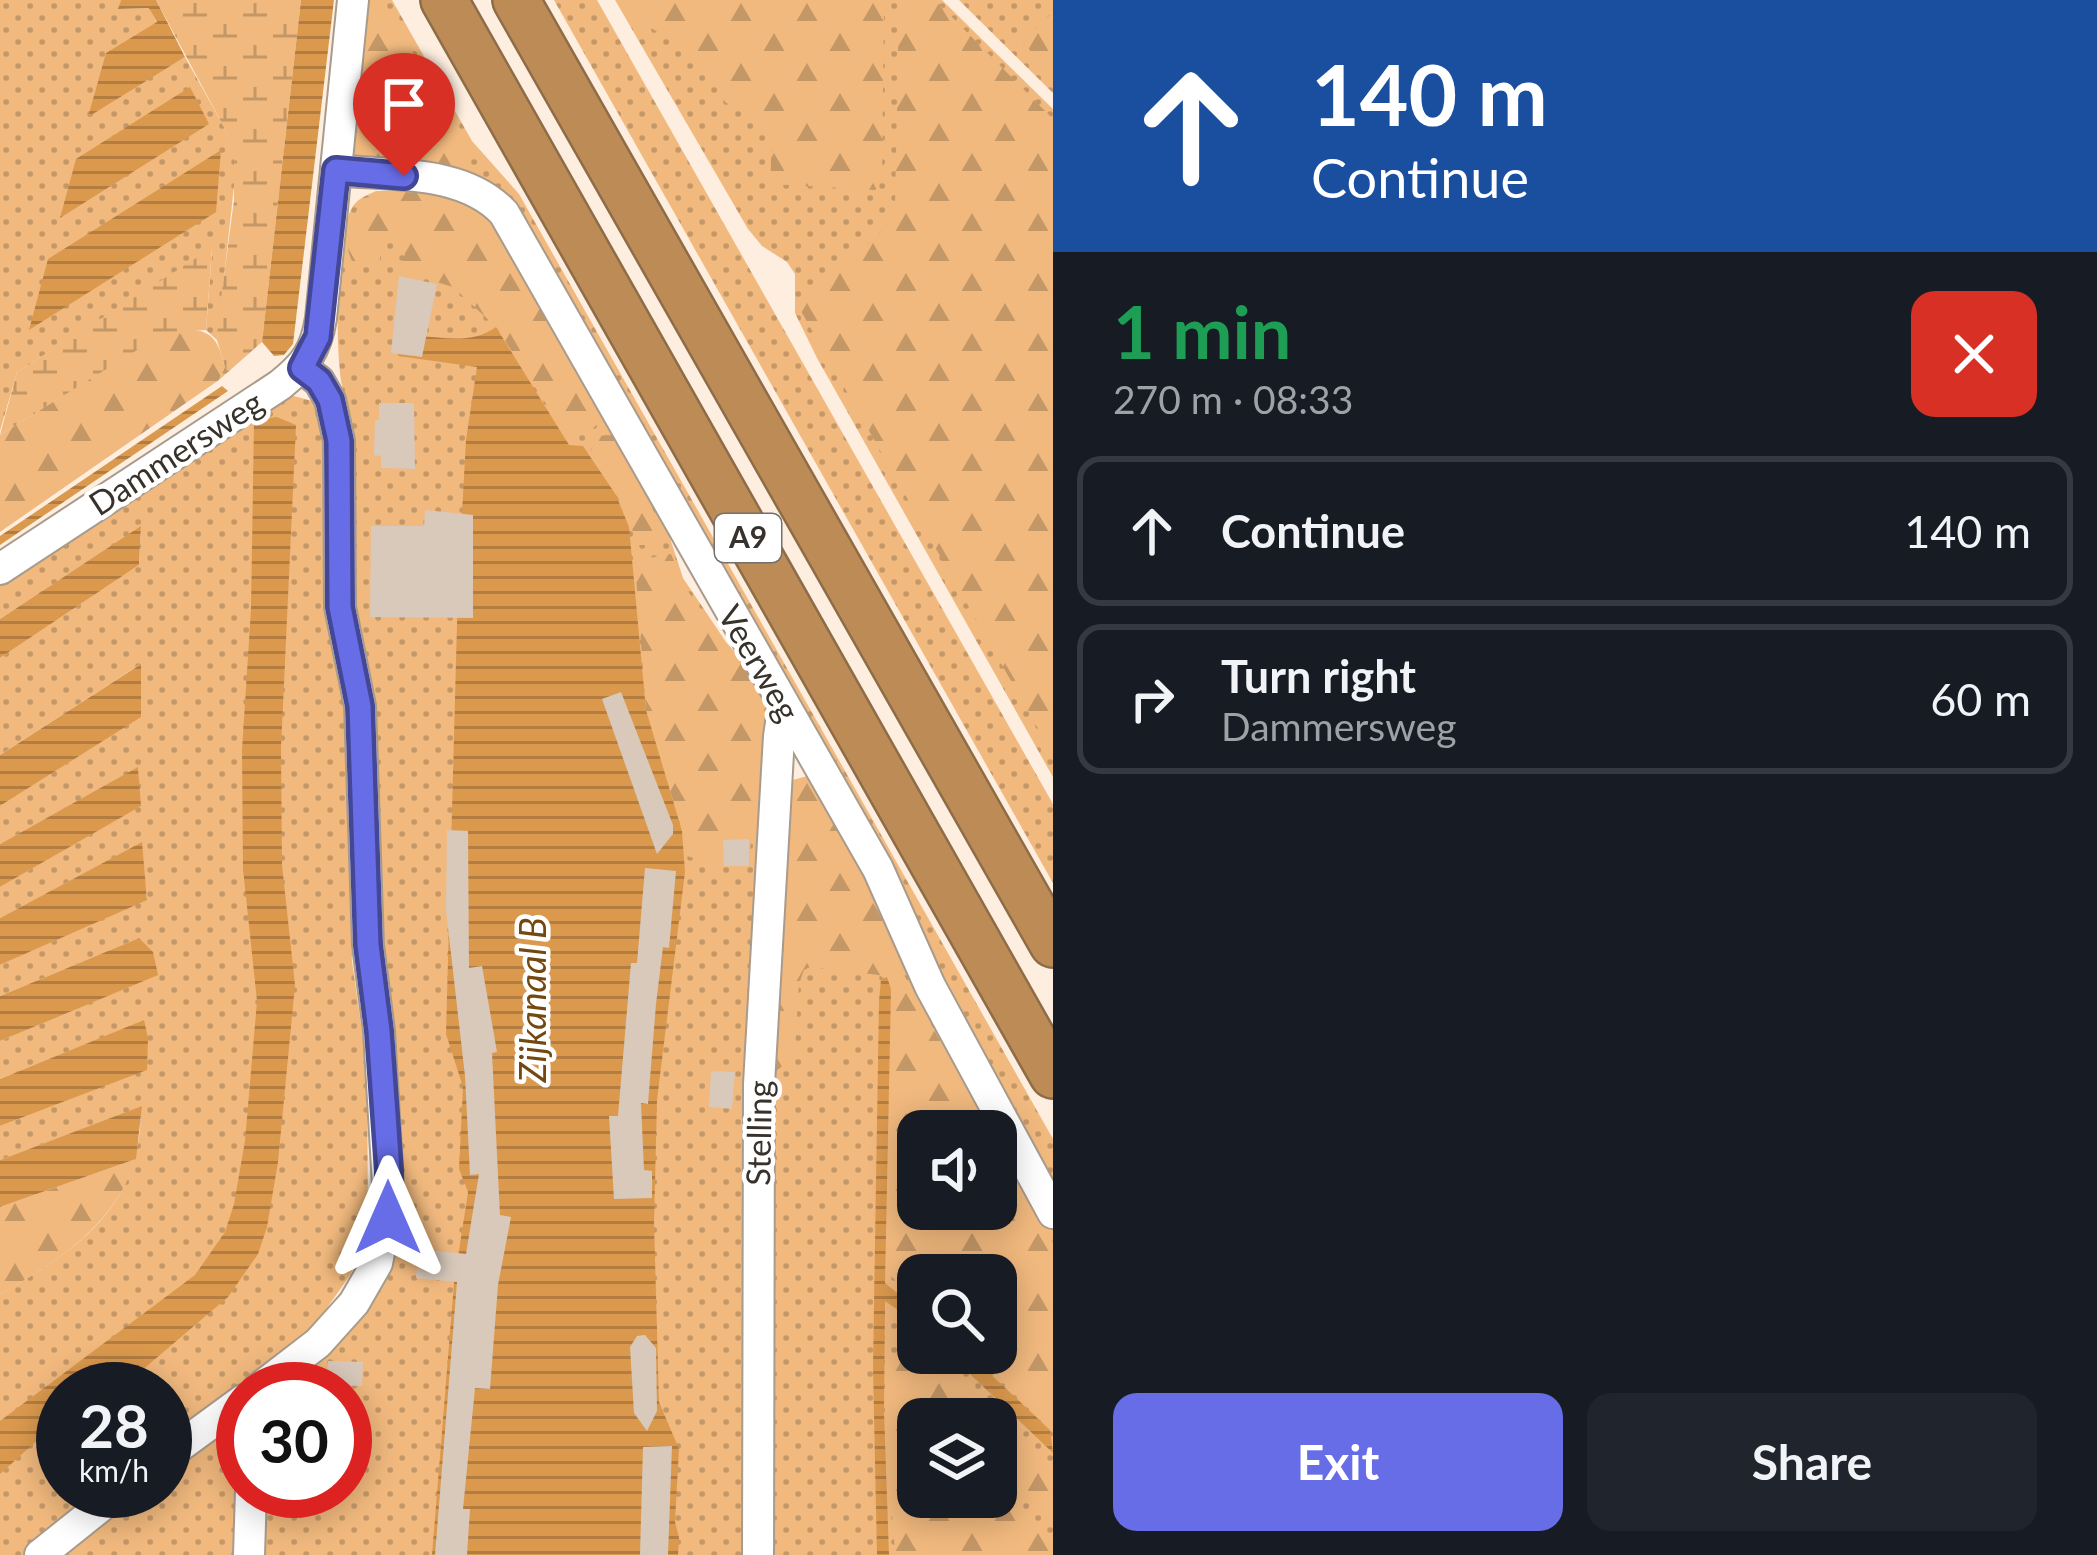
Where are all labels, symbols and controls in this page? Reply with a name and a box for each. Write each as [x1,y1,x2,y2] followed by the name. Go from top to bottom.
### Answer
[1311,43,1548,144] text: 140 m
[1113,48,1269,204] icon: ahead
[353,53,455,176] pin
[371,71,437,137] icon: arrive
[1311,145,1529,210] text: Continue
[1113,288,1291,374] text: 1 min
[1911,291,2037,417] button: close
[1113,376,1353,422] text: 270 m · 08:33
[81,381,270,523] street label: Dammersweg
[1119,498,1185,564] icon: ahead
[1221,504,1405,558] text: Continue
[1904,504,2031,558] text: 140 m
[715,514,781,562] road number: A9
[711,598,809,727] street label: Veerweg
[1221,649,1416,703] text: Turn right
[1119,666,1185,732] icon: right
[1930,672,2031,726] text: 60 m
[1221,703,1456,749] text: Dammersweg
[510,917,554,1084] water label: Zijkanaal B
[737,1080,779,1186] street label: Stelling
[897,1110,1017,1518] map controls
[897,1110,1017,1230] button: sound
[325,1155,451,1281] position arrow
[897,1254,1017,1374] button: search
[216,1362,372,1518] speed limit sign: 30
[79,1389,149,1461] text: 28
[1113,1393,1563,1531] button: Exit
[1587,1393,2037,1531] button: Share
[897,1398,1017,1518] button: layers
[79,1452,149,1488] text: km/h

